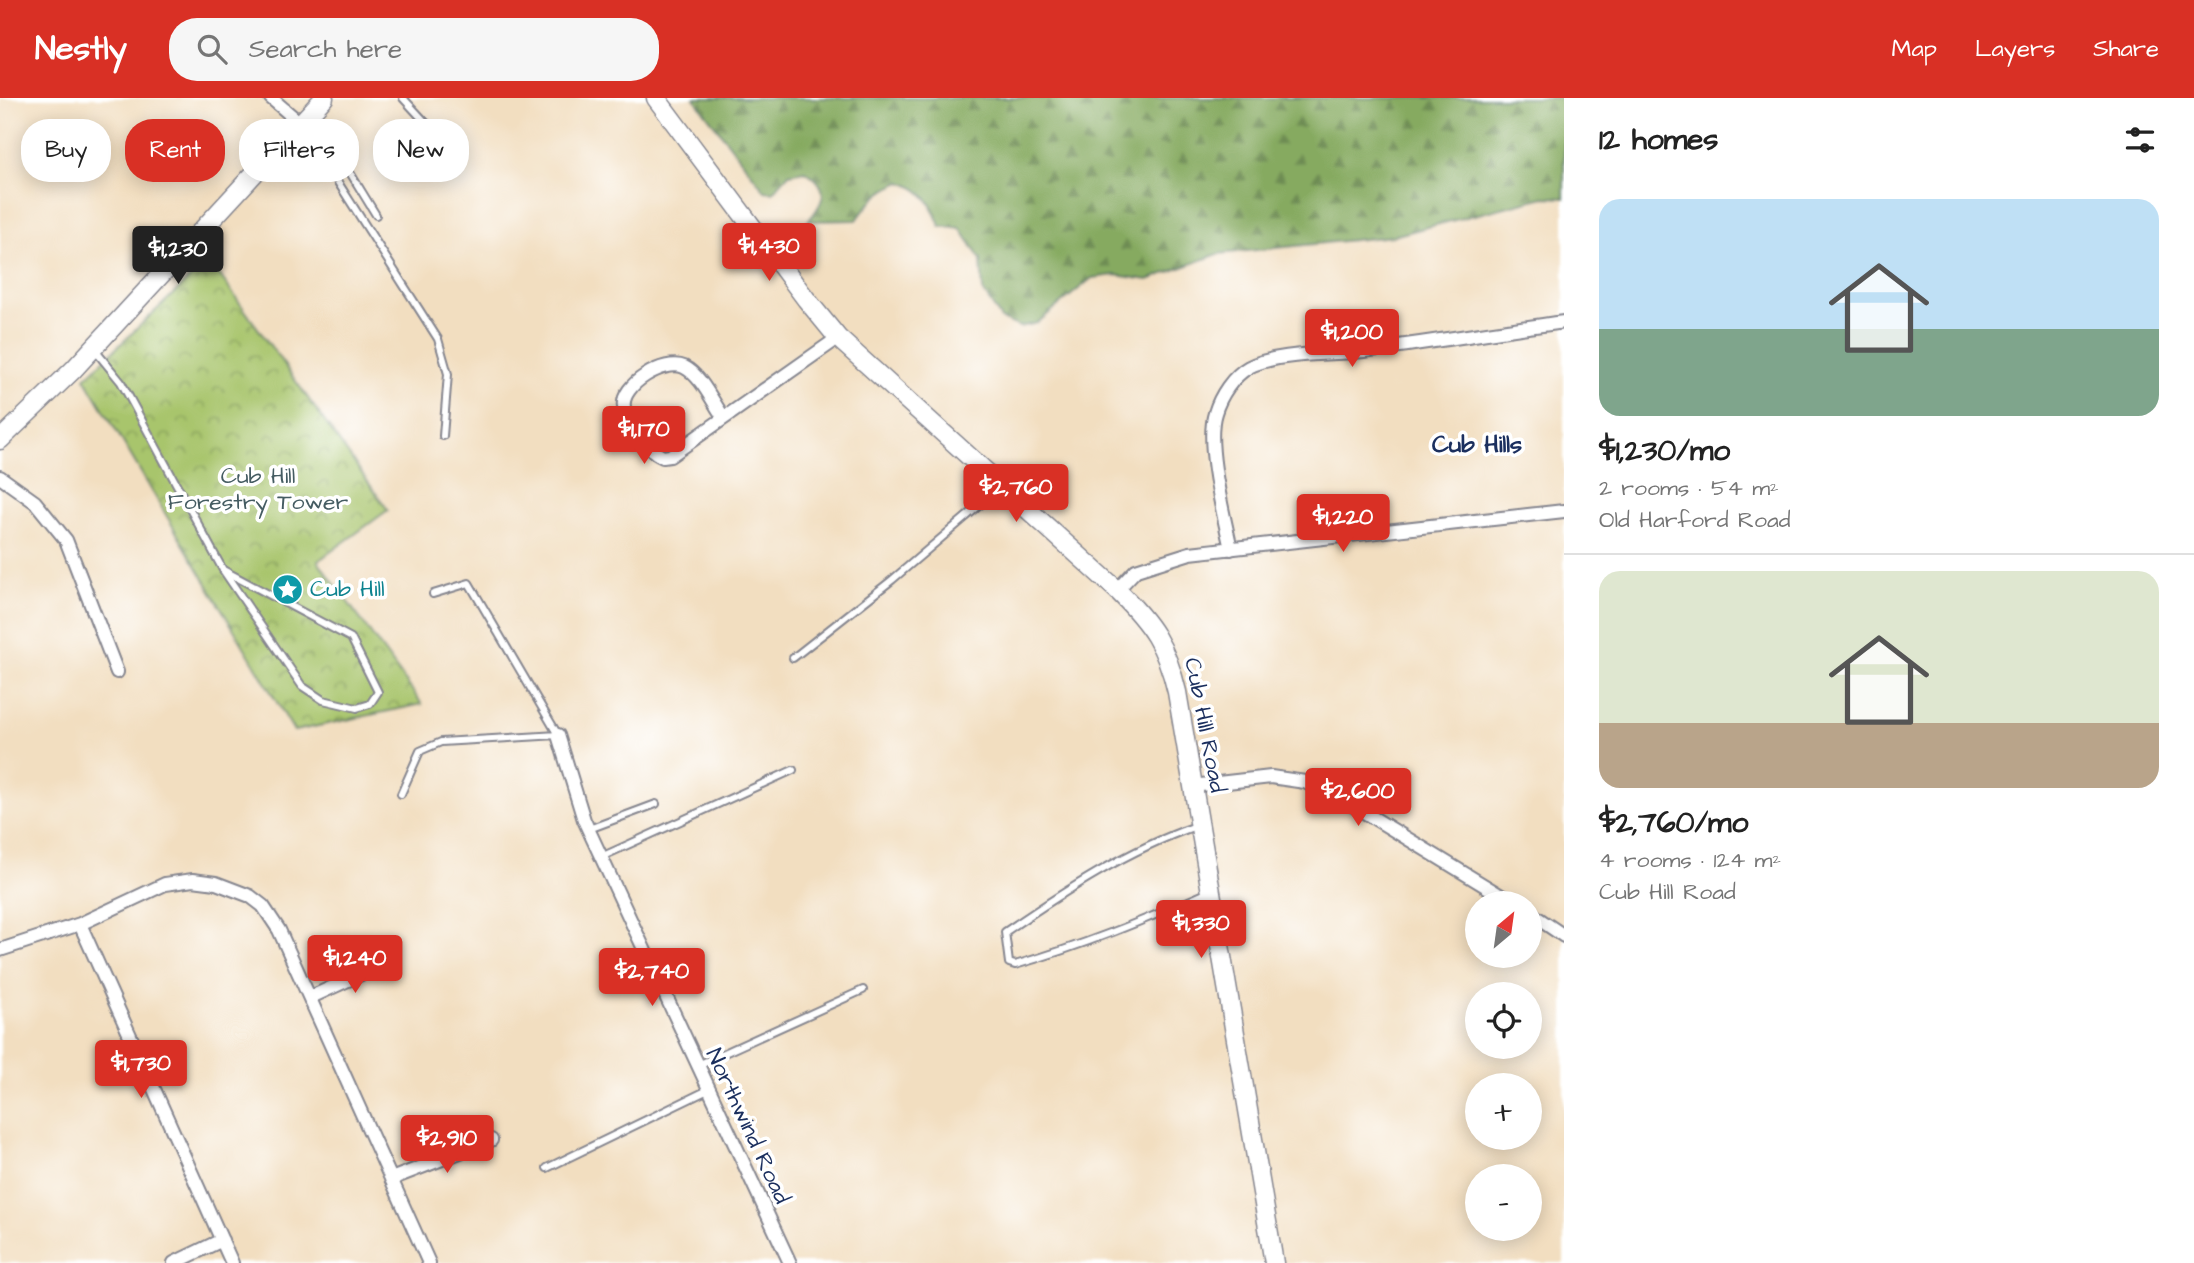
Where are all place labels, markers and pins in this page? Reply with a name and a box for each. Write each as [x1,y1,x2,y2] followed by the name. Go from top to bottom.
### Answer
[712,223,826,283] pin: $1,430
[121,226,235,286] pin: $1,230
[1295,310,1409,369] pin: $1,200
[587,406,701,466] pin: $1,170
[959,464,1073,524] pin: $2,760
[1286,494,1400,554] pin: $1,220
[270,572,304,606] place icon: Cub Hill
[310,573,385,605] place label: Cub Hill
[1301,768,1415,828] pin: $2,600
[1144,900,1258,960] pin: $1,330
[298,936,412,995] pin: $1,240
[595,948,709,1008] pin: $2,740
[84,1040,198,1100] pin: $1,730
[390,1116,504,1175] pin: $2,910

